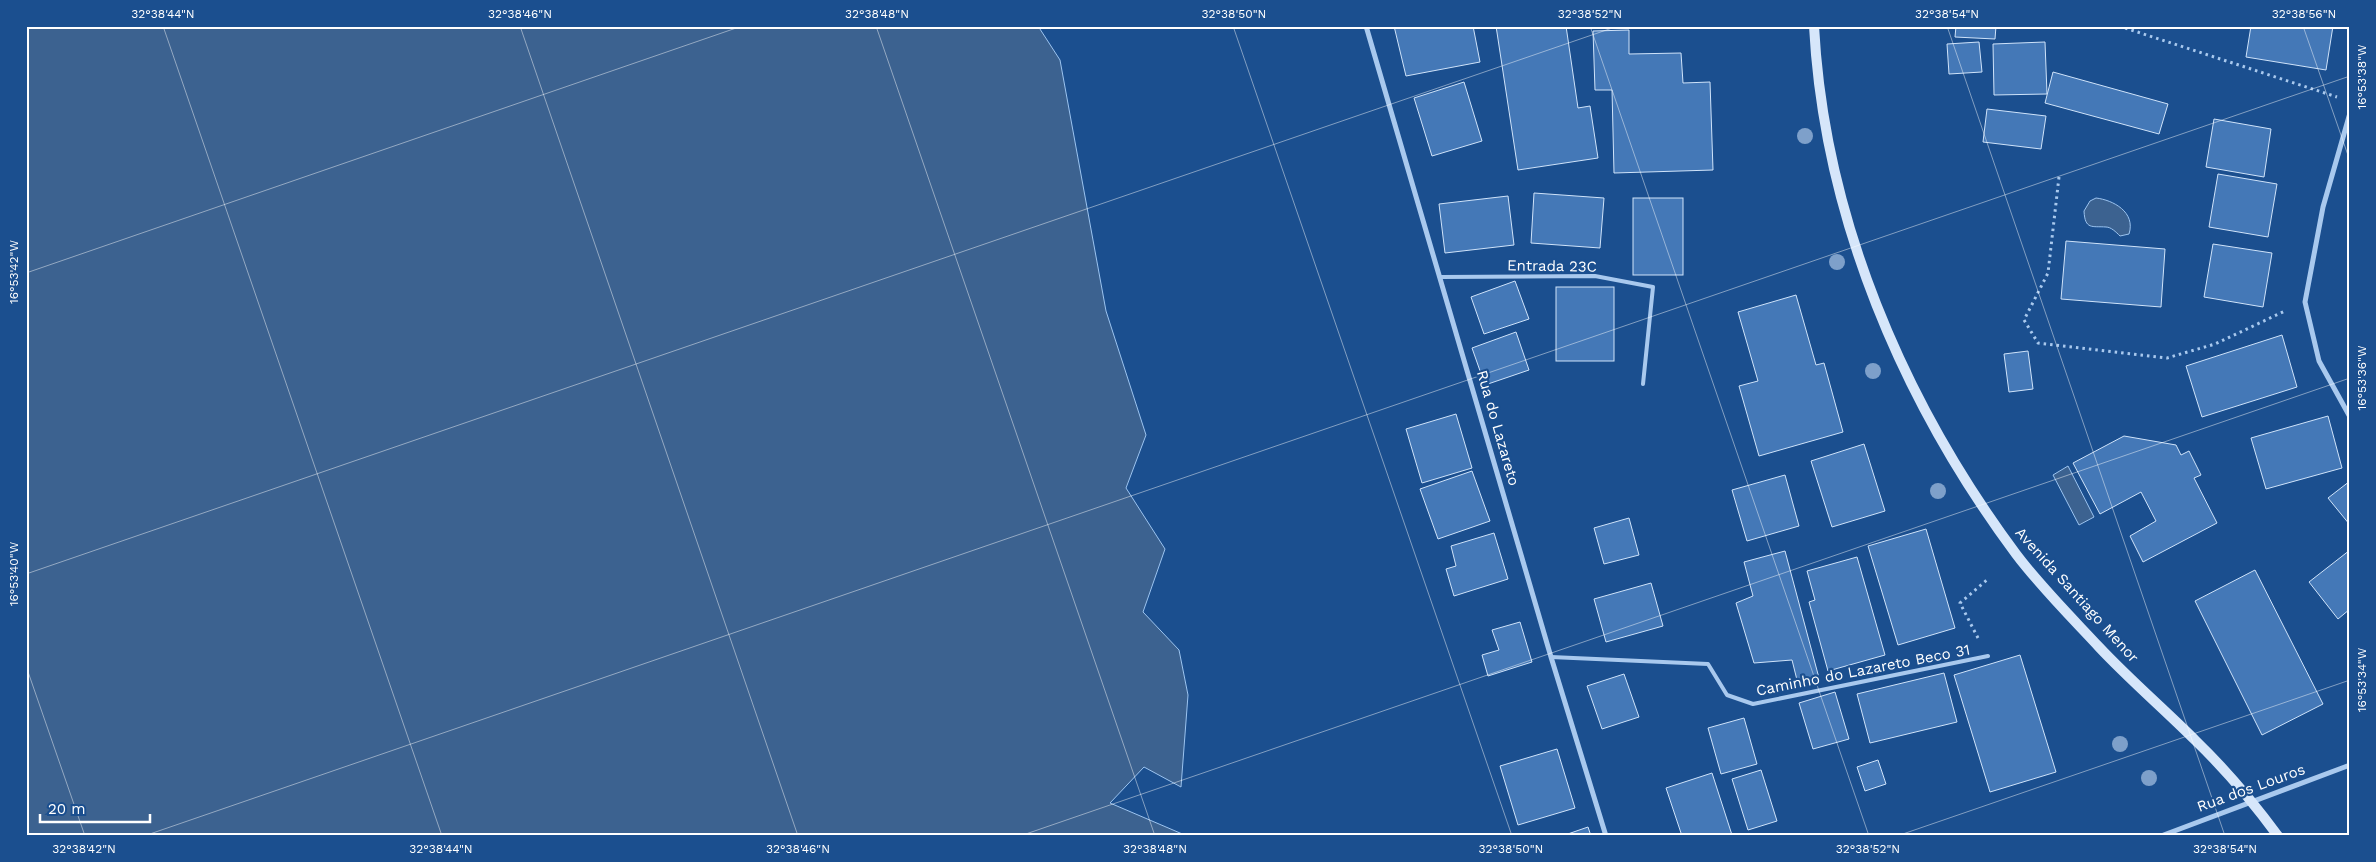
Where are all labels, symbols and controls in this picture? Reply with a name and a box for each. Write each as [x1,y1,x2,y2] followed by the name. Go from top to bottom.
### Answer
[131,7,195,21] text: 32°38'44"N
[488,7,552,21] text: 32°38'46"N
[845,7,909,21] text: 32°38'48"N
[1202,7,1266,21] text: 32°38'50"N
[1558,7,1622,21] text: 32°38'52"N
[1915,7,1979,21] text: 32°38'54"N
[2272,7,2336,21] text: 32°38'56"N
[2355,44,2369,110] text: 16°53'38"W
[7,240,21,304] text: 16°53'42"W
[1507,256,1597,276] street label: Entrada 23C
[2355,345,2369,410] text: 16°53'36"W
[1473,368,1523,488] street label: Rua do Lazareto
[2012,524,2142,666] street label: Avenida Santiago Menor
[7,541,21,606] text: 16°53'40"W
[1755,640,1971,700] street label: Caminho do Lazareto Beco 31
[2355,647,2369,712] text: 16°53'34"W
[2195,760,2308,816] street label: Rua dos Louros
[40,792,150,824] scale bar
[48,800,86,818] text: 20 m
[52,842,116,856] text: 32°38'42"N
[409,842,473,856] text: 32°38'44"N
[766,842,830,856] text: 32°38'46"N
[1123,842,1187,856] text: 32°38'48"N
[1479,842,1543,856] text: 32°38'50"N
[1836,842,1900,856] text: 32°38'52"N
[2193,842,2257,856] text: 32°38'54"N

